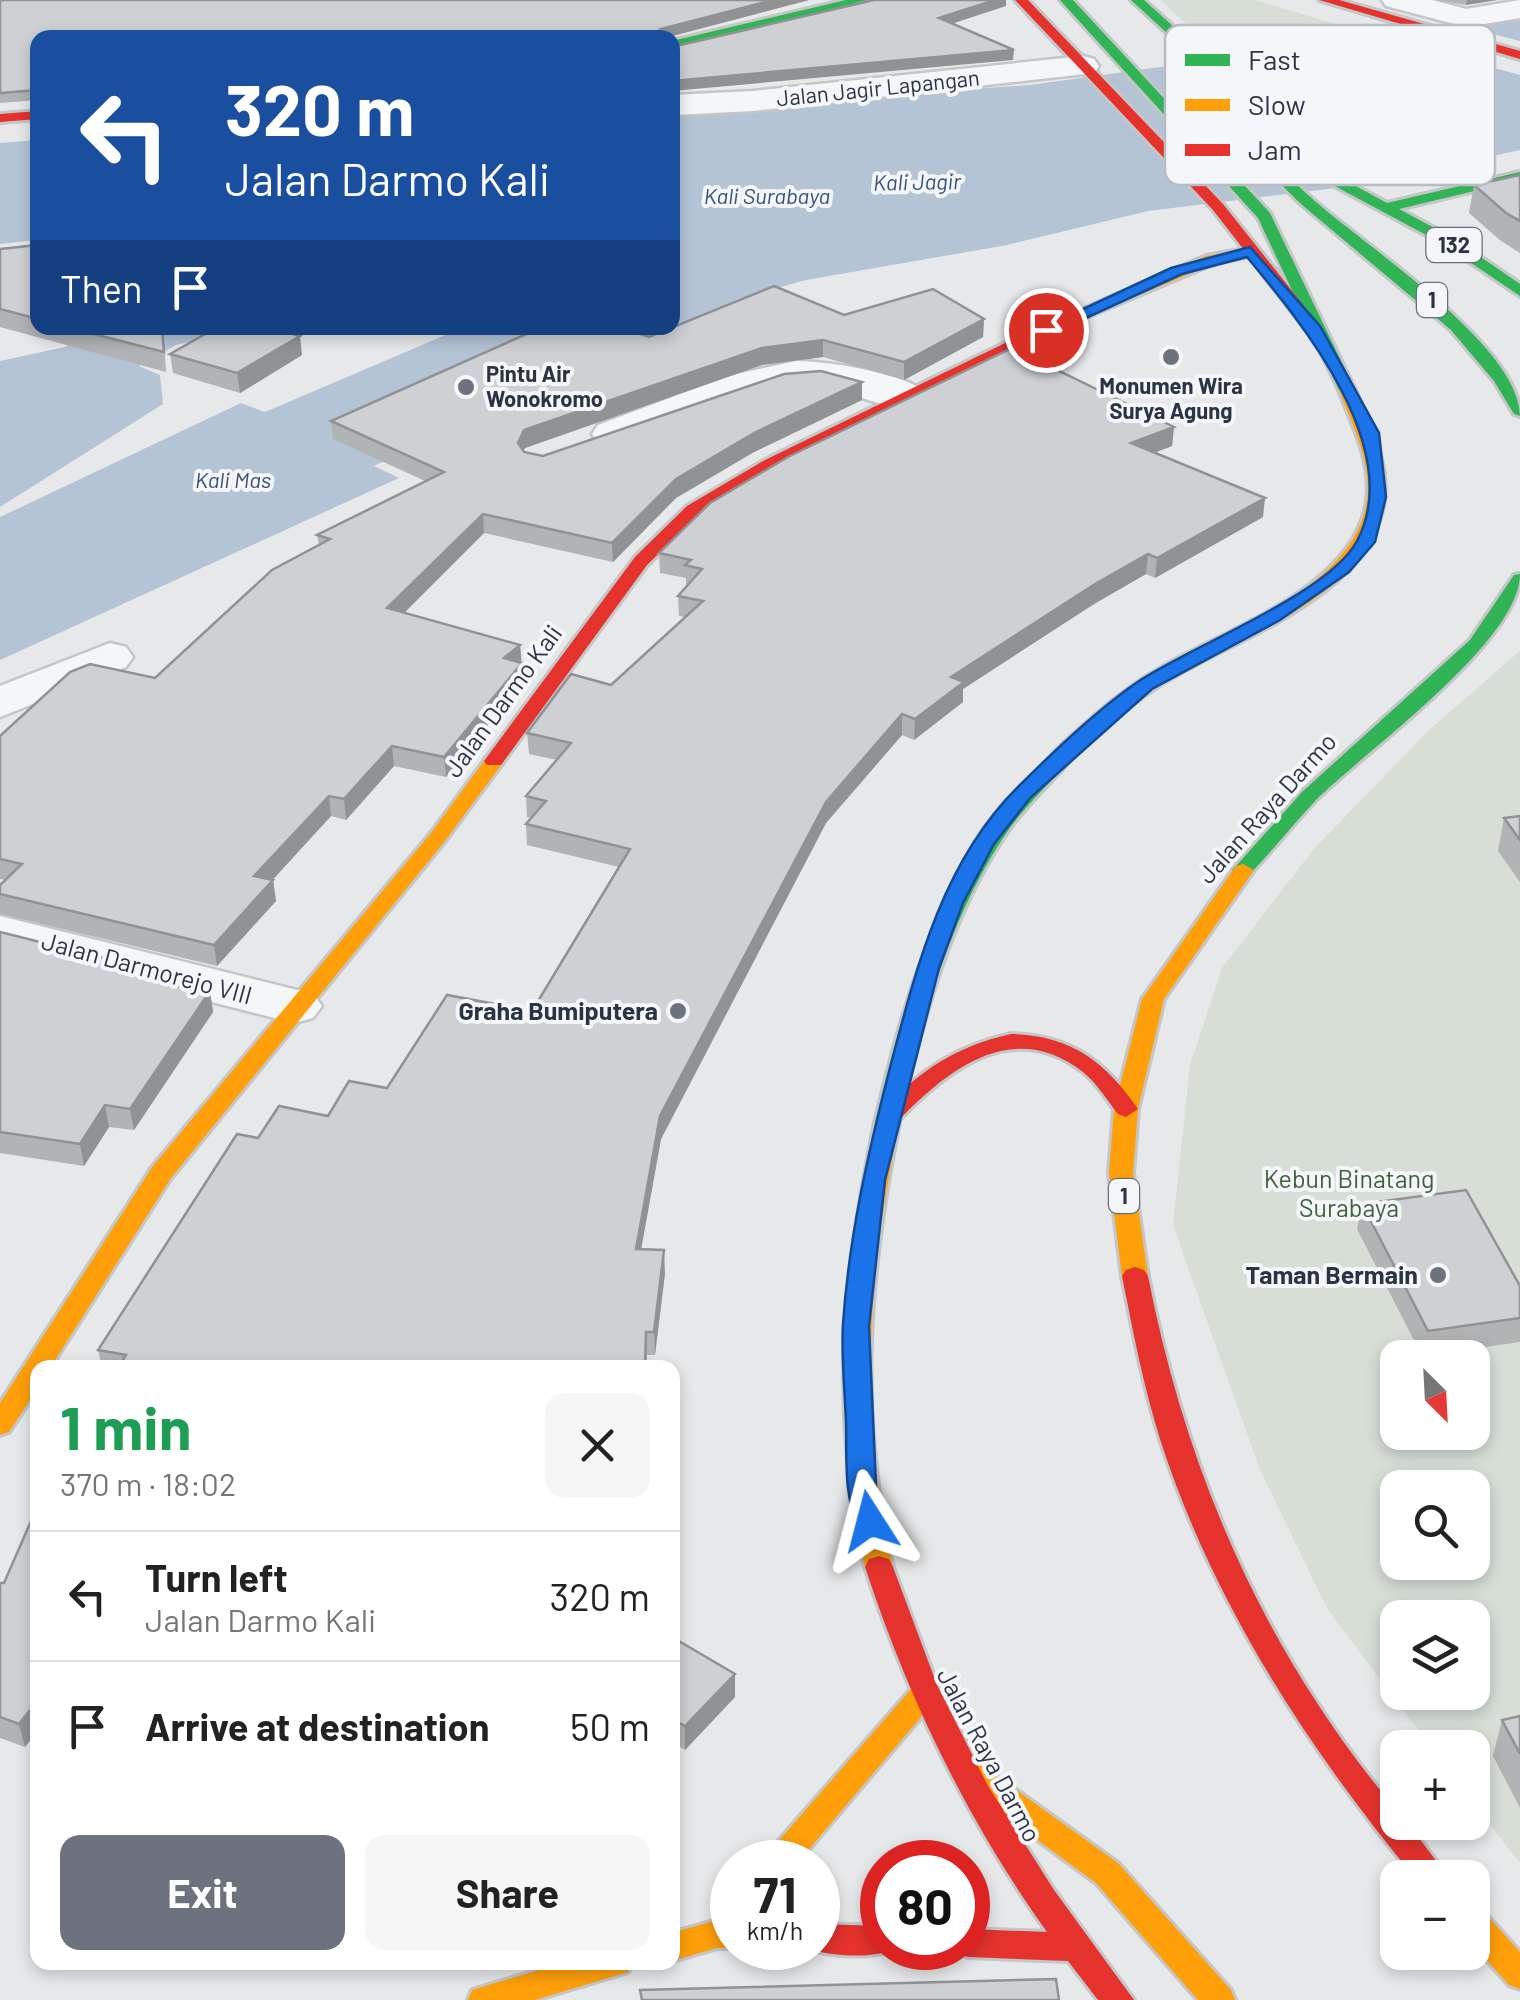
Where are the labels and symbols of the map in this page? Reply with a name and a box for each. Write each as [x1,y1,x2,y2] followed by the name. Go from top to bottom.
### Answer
[1165,25,1495,185] legend
[1248,42,1301,76] text: Fast
[775,63,981,111] street label: Jalan Jagir Lapangan
[1248,87,1306,121] text: Slow
[1248,132,1302,166] text: Jam
[873,167,962,195] water label: Kali Jagir
[704,182,830,208] water label: Kali Surabaya
[1426,228,1482,262] road number: 132
[1417,283,1447,317] road number: 1
[1004,288,1089,373] pin
[1160,346,1182,368] marker: Monumen Wira Surya Agung
[486,360,603,411] place label: Pintu Air Wonokromo
[1099,372,1243,423] place label: Monumen Wira Surya Agung
[455,376,477,398] marker: Pintu Air Wonokromo
[195,466,271,492] water label: Kali Mas
[437,619,567,782] street label: Jalan Darmo Kali
[1191,726,1342,889] street label: Jalan Raya Darmo
[39,925,256,1010] street label: Jalan Darmorejo VIII
[459,995,658,1025] place label: Graha Bumiputera
[667,1000,689,1022] marker: Graha Bumiputera
[1264,1163,1434,1222] park label: Kebun Binatang Surabaya
[1109,1179,1139,1213] road number: 1
[1245,1259,1418,1289] place label: Taman Bermain
[1427,1264,1449,1286] marker: Taman Bermain
[1380,1340,1490,1450] north arrow
[818,1469,922,1573] position arrow
[931,1663,1048,1847] street label: Jalan Raya Darmo
[860,1840,990,1970] speed limit sign: 80

